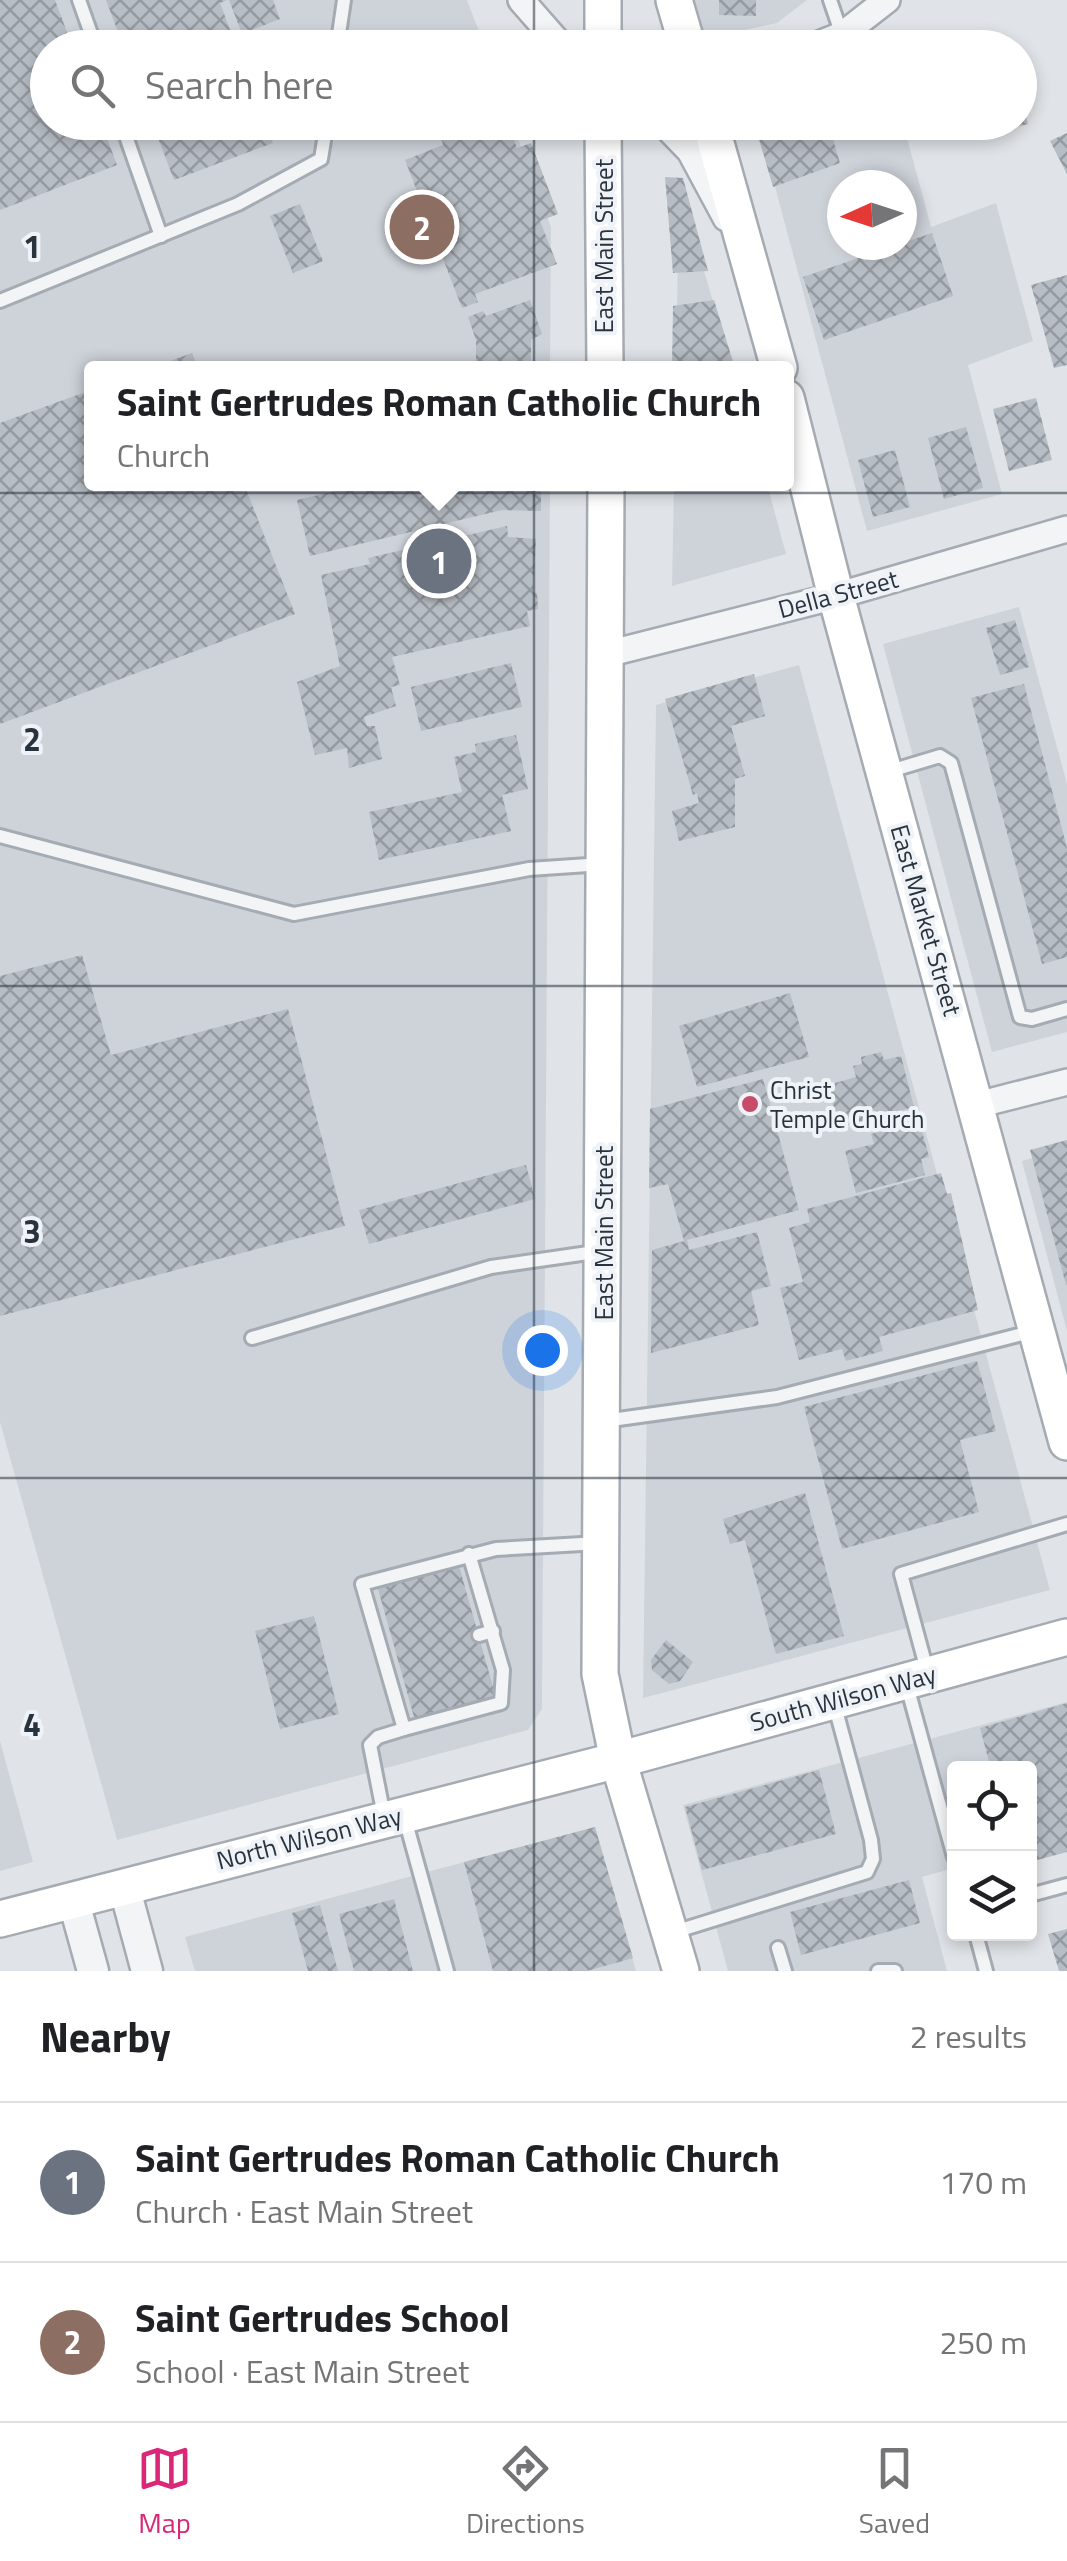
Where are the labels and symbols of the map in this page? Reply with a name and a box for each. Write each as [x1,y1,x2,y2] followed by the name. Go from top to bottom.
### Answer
[585,158,623,333] street label: East Main Street
[827,170,917,260] north arrow
[390,190,454,264] pin: 2
[23,222,41,270] text: 1
[406,524,472,598] pin: 1
[774,560,902,628] street label: Della Street
[23,715,41,763] text: 2
[881,820,972,1020] street label: East Market Street
[770,1071,925,1138] place label: Christ Temple Church
[739,1093,761,1115] marker: Christ Temple Church
[585,1145,623,1320] street label: East Main Street
[23,1207,41,1255] text: 3
[517,1325,568,1376] your location
[746,1655,940,1741] street label: South Wilson Way
[23,1700,41,1748] text: 4
[212,1797,406,1879] street label: North Wilson Way

